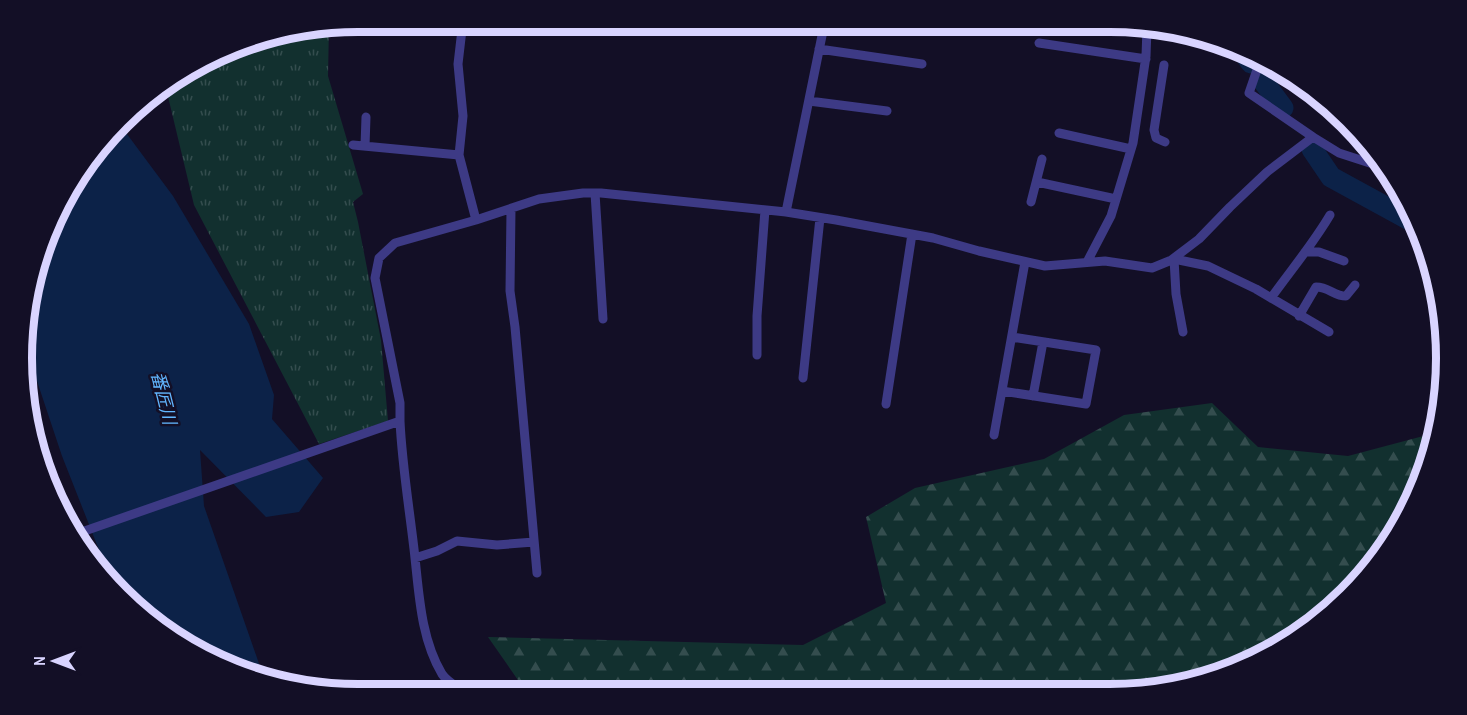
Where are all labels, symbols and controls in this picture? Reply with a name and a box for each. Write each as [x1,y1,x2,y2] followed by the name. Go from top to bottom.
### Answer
[145,369,183,429] water label: 番匠川
[24,631,84,691] north arrow
[28,656,50,666] text: N

